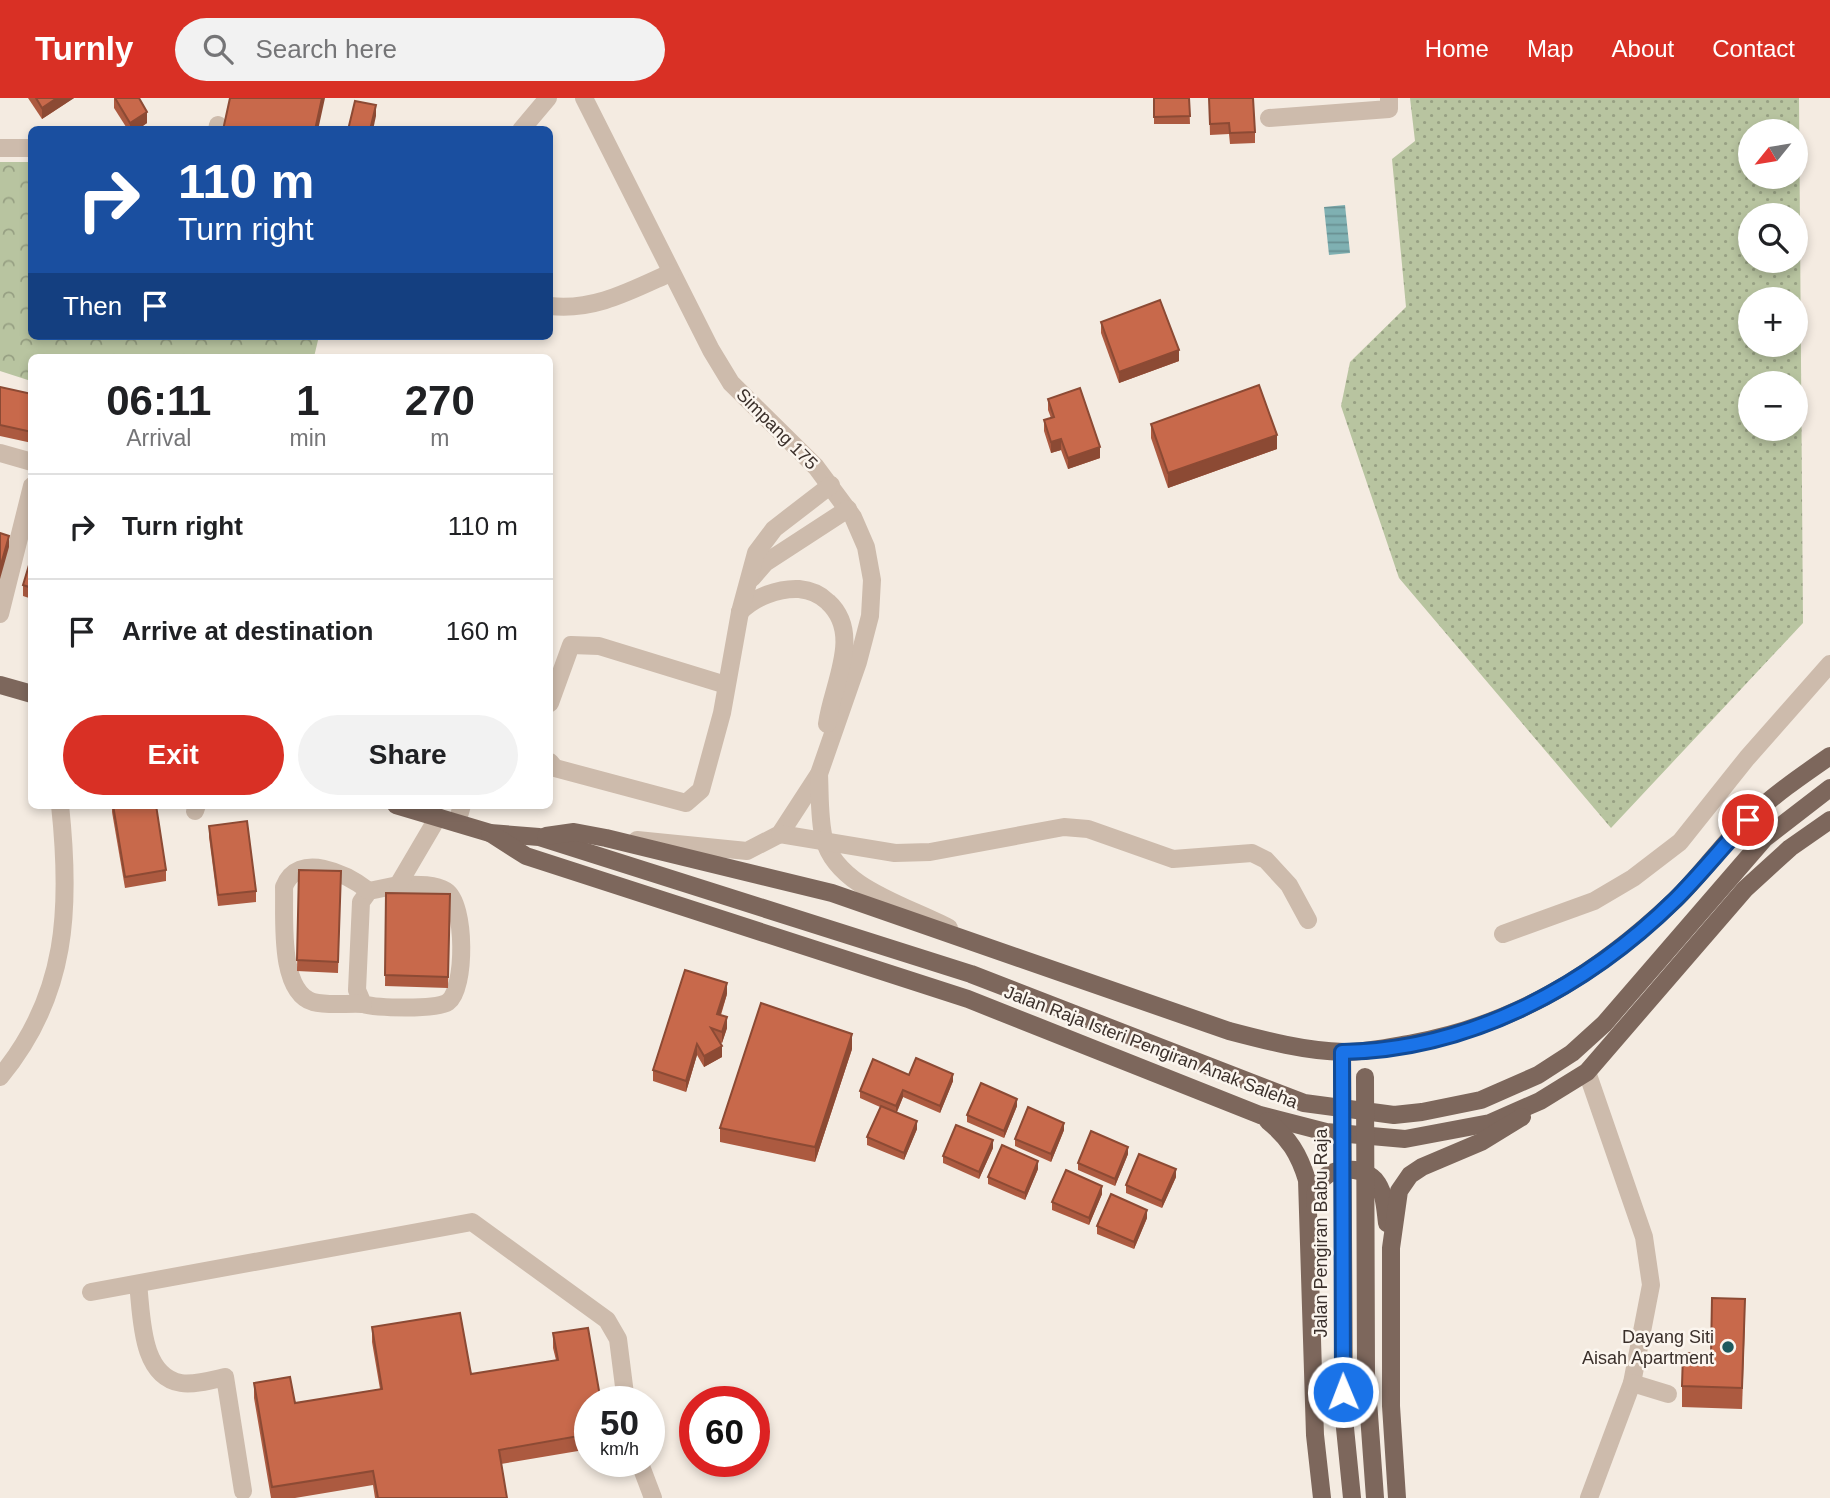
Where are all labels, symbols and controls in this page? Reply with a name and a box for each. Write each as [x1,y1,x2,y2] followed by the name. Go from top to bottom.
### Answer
[175,18,665,81] search box
[35,30,133,67] text: Turnly
[199,30,237,68] icon: search
[255,34,397,64] text: Search here
[1425,35,1489,62] text: Home
[1527,35,1574,62] text: Map
[1612,35,1674,62] text: About
[1712,35,1795,62] text: Contact
[1738,119,1808,189] north arrow
[1738,119,1808,441] map controls
[63,154,154,245] icon: right
[178,154,314,208] text: 110 m
[1738,203,1808,273] button: search
[178,211,314,247] text: Turn right
[136,287,174,325] icon: arrive
[1738,287,1808,357] button: +
[63,291,122,321] text: Then
[1738,371,1808,441] button: −
[106,377,211,424] text: 06:11
[296,377,320,424] text: 1
[405,377,475,424] text: 270
[732,384,822,474] street label: Simpang 175
[126,425,191,451] text: Arrival
[289,425,327,451] text: min
[430,425,449,451] text: m
[63,508,101,546] icon: right
[122,511,243,541] text: Turn right
[448,511,518,541] text: 110 m
[63,613,101,651] icon: arrive
[122,616,373,646] text: Arrive at destination
[446,616,518,646] text: 160 m
[63,715,284,795] button: Exit
[298,715,518,795] button: Share
[1718,790,1778,850] pin
[1729,801,1767,839] icon: arrive
[1002,982,1301,1113] street label: Jalan Raja Isteri Pengiran Anak Saleha
[1311,1127,1331,1338] street label: Jalan Pengiran Babu Raja
[1582,1327,1714,1368] place label: Dayang Siti Aisah Apartment
[1720,1339,1736,1355] marker: Dayang Siti Aisah Apartment
[1306,1355,1380,1429] position arrow
[679,1386,770,1477] speed limit sign: 60
[600,1403,639,1442] text: 50
[600,1439,639,1459] text: km/h

